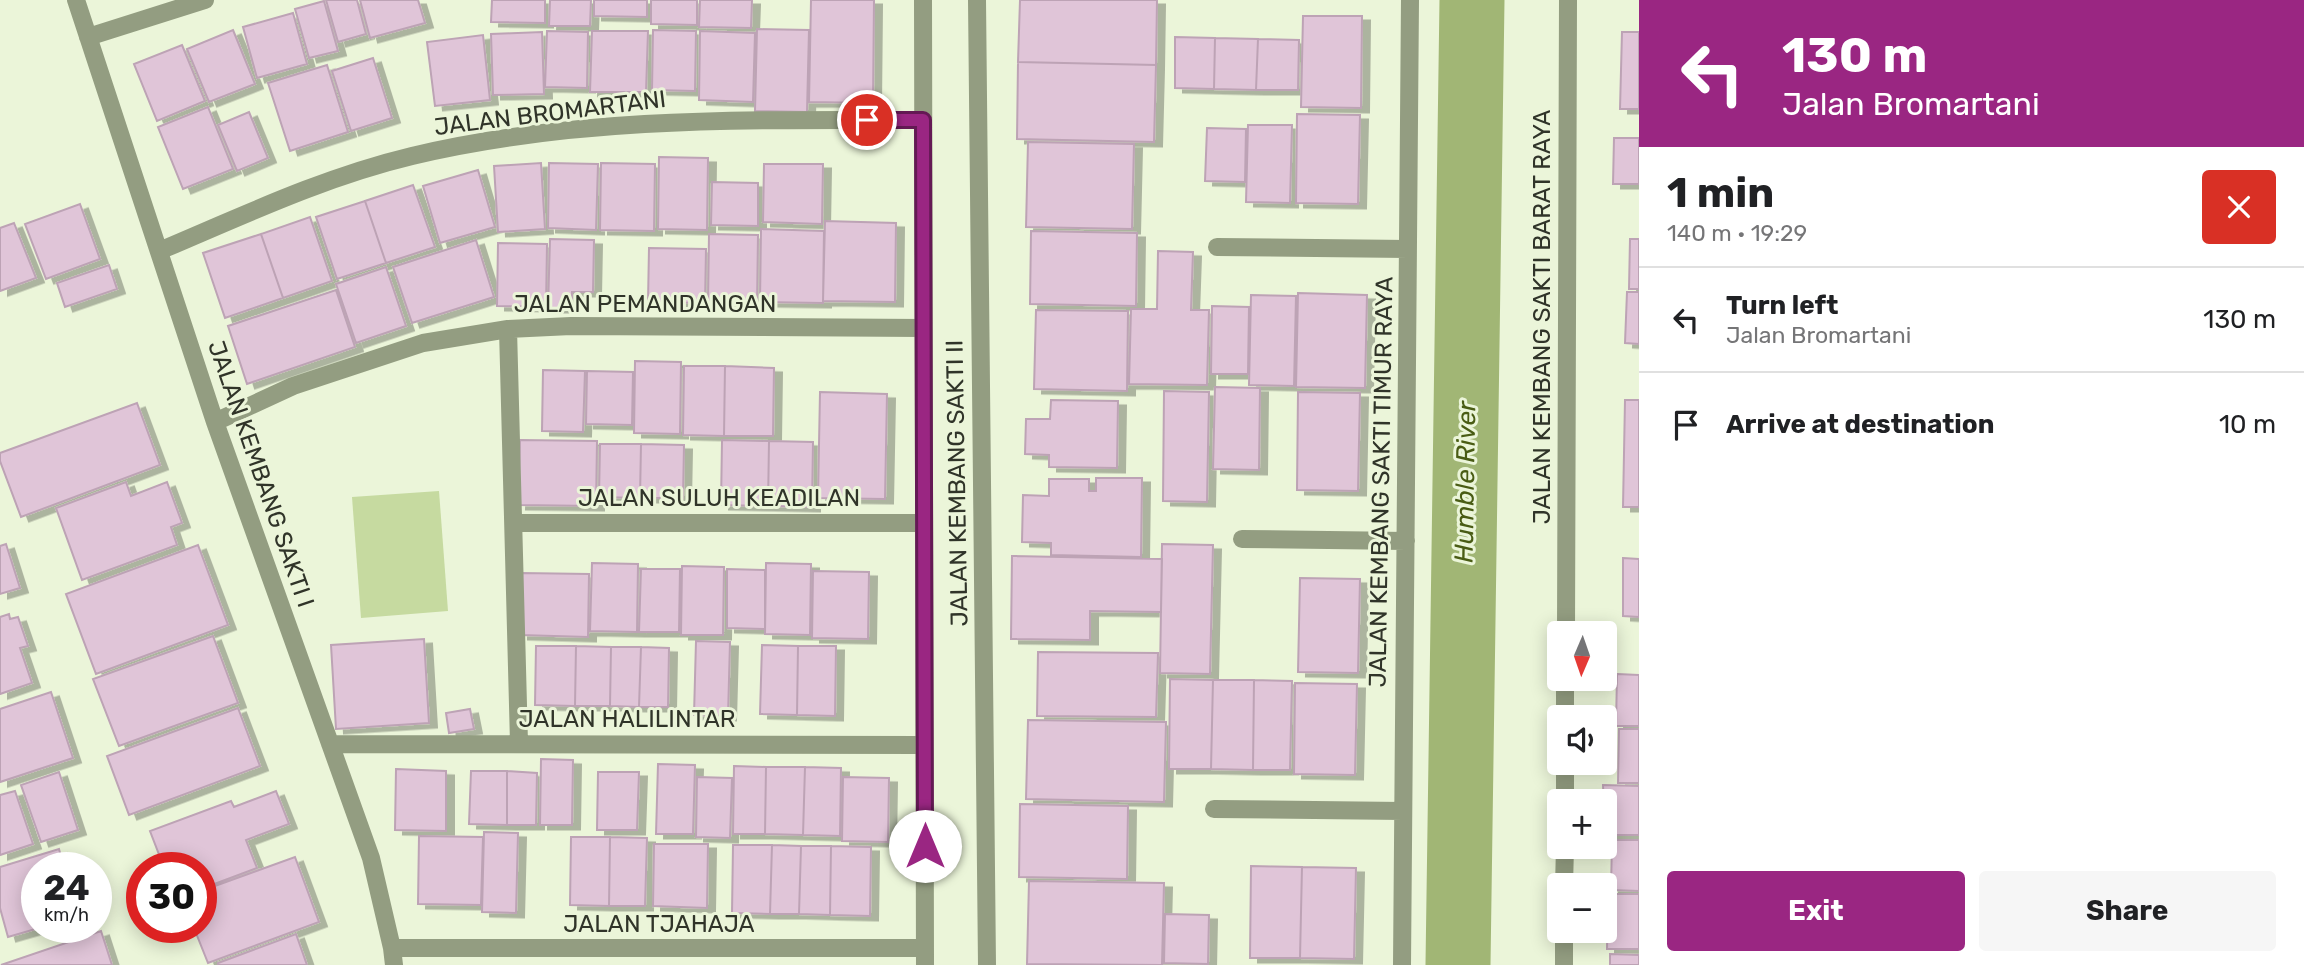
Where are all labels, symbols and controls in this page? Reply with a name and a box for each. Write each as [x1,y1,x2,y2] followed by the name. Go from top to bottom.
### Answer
[1782,26,1927,84] text: 130 m
[1667,28,1758,119] icon: left
[433,85,667,141] street label: JALAN BROMARTANI
[1782,85,2040,123] text: Jalan Bromartani
[837,90,897,150] pin
[848,101,886,139] icon: arrive
[1528,110,1556,524] street label: JALAN KEMBANG SAKTI BARAT RAYA
[1667,168,1774,218] text: 1 min
[2202,170,2276,244] button: close
[1667,219,1807,247] text: 140 m · 19:29
[1363,276,1399,688] street label: JALAN KEMBANG SAKTI TIMUR RAYA
[514,290,776,318] street label: JALAN PEMANDANGAN
[1726,290,1838,321] text: Turn left
[1667,301,1705,339] icon: left
[2203,304,2276,335] text: 130 m
[1726,321,1911,349] text: Jalan Bromartani
[202,337,320,611] street label: JALAN KEMBANG SAKTI I
[941,339,973,627] street label: JALAN KEMBANG SAKTI II
[1449,400,1482,563] water label: Humble River
[1667,406,1705,444] icon: arrive
[1726,409,1994,440] text: Arrive at destination
[2219,409,2276,440] text: 10 m
[578,484,860,512] street label: JALAN SULUH KEADILAN
[1547,621,1617,691] north arrow
[1547,621,1617,943] map controls
[518,705,736,733] street label: JALAN HALILINTAR
[1547,705,1617,775] button: sound
[1547,789,1617,859] button: +
[888,809,962,883] position arrow
[126,852,217,943] speed limit sign: 30
[43,867,90,909] text: 24
[1667,871,1965,951] button: Exit
[1979,871,2276,951] button: Share
[1547,873,1617,943] button: −
[44,904,89,926] text: km/h
[563,910,755,938] street label: JALAN TJAHAJA

